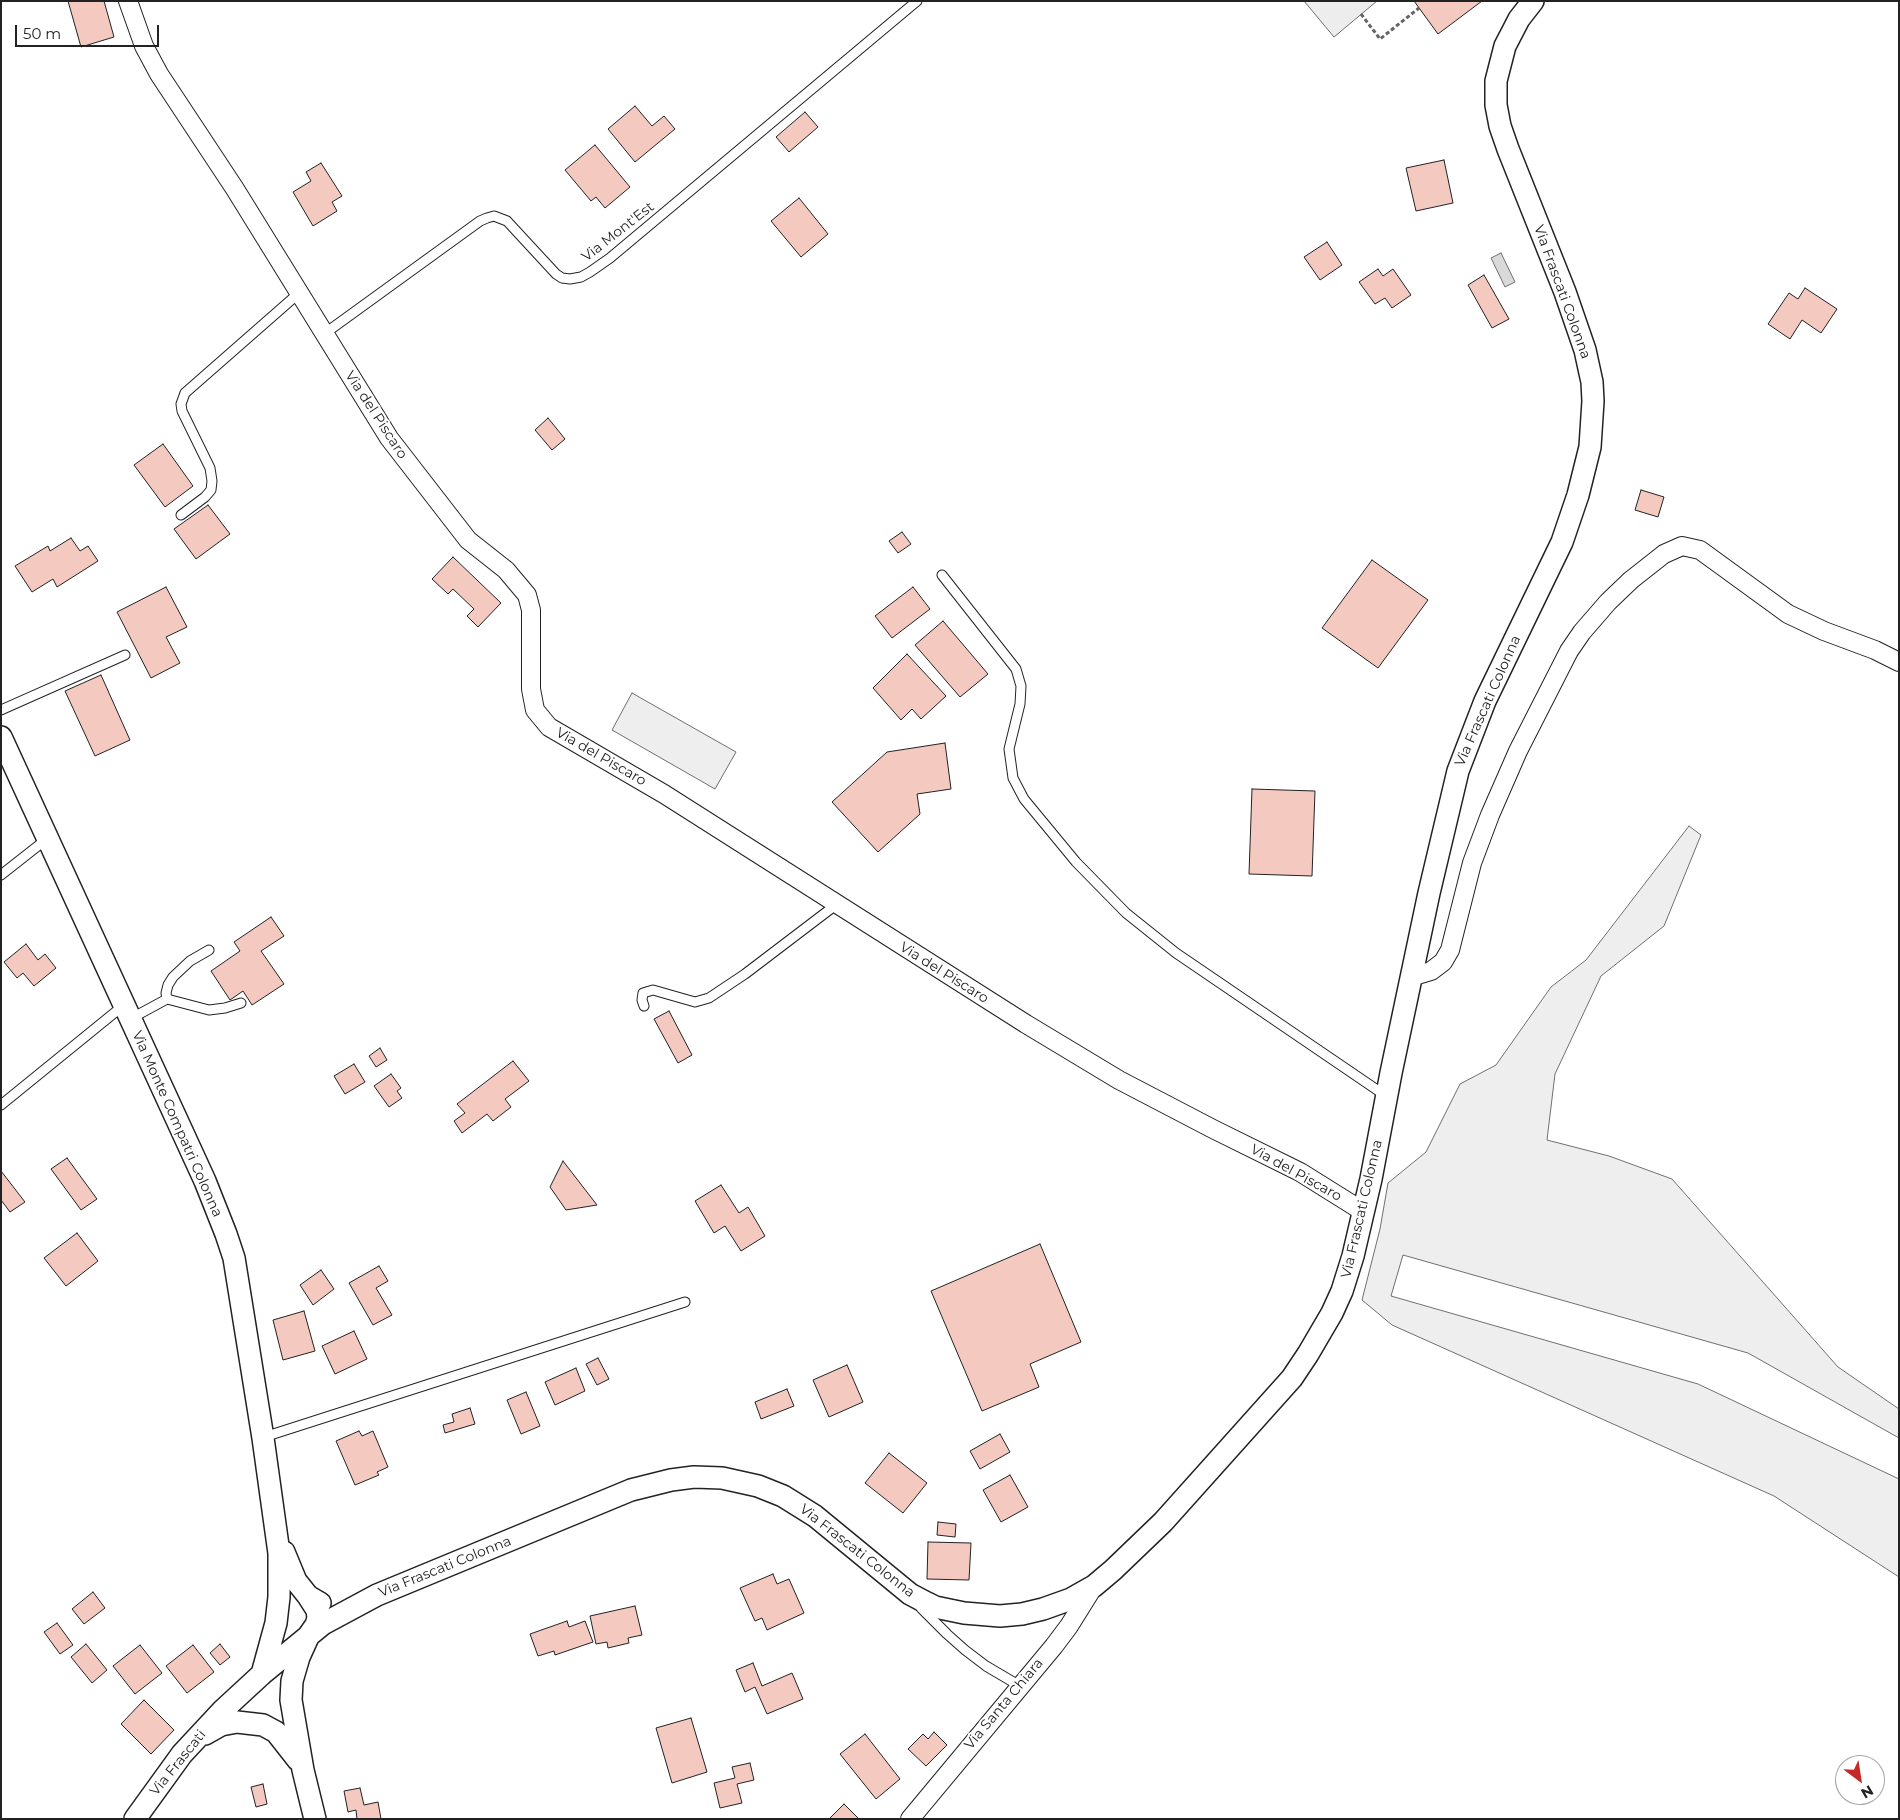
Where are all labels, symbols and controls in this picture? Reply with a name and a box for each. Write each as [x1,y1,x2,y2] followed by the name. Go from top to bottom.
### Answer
[18,15,161,47] scale bar
[23,24,61,43] text: 50 m
[579,199,657,265] street label: Via Mont'Est
[1530,223,1594,361] street label: Via Frascati Colonna
[341,368,411,462] street label: Via del Piscaro
[1452,633,1524,769] street label: Via Frascati Colonna
[553,724,649,790] street label: Via del Piscaro
[896,939,992,1007] street label: Via del Piscaro
[128,1028,226,1220] street label: Via Monte Compatri Colonna
[1338,1138,1386,1280] street label: Via Frascati Colonna
[1247,1141,1345,1205] street label: Via del Piscaro
[796,1501,918,1601] street label: Via Frascati Colonna
[376,1533,514,1601] street label: Via Frascati Colonna
[961,1655,1047,1753] street label: Via Santa Chiara
[146,1727,210,1799] street label: Via Frascati
[1835,1755,1885,1805] north arrow
[1858,1781,1877,1803] text: N

